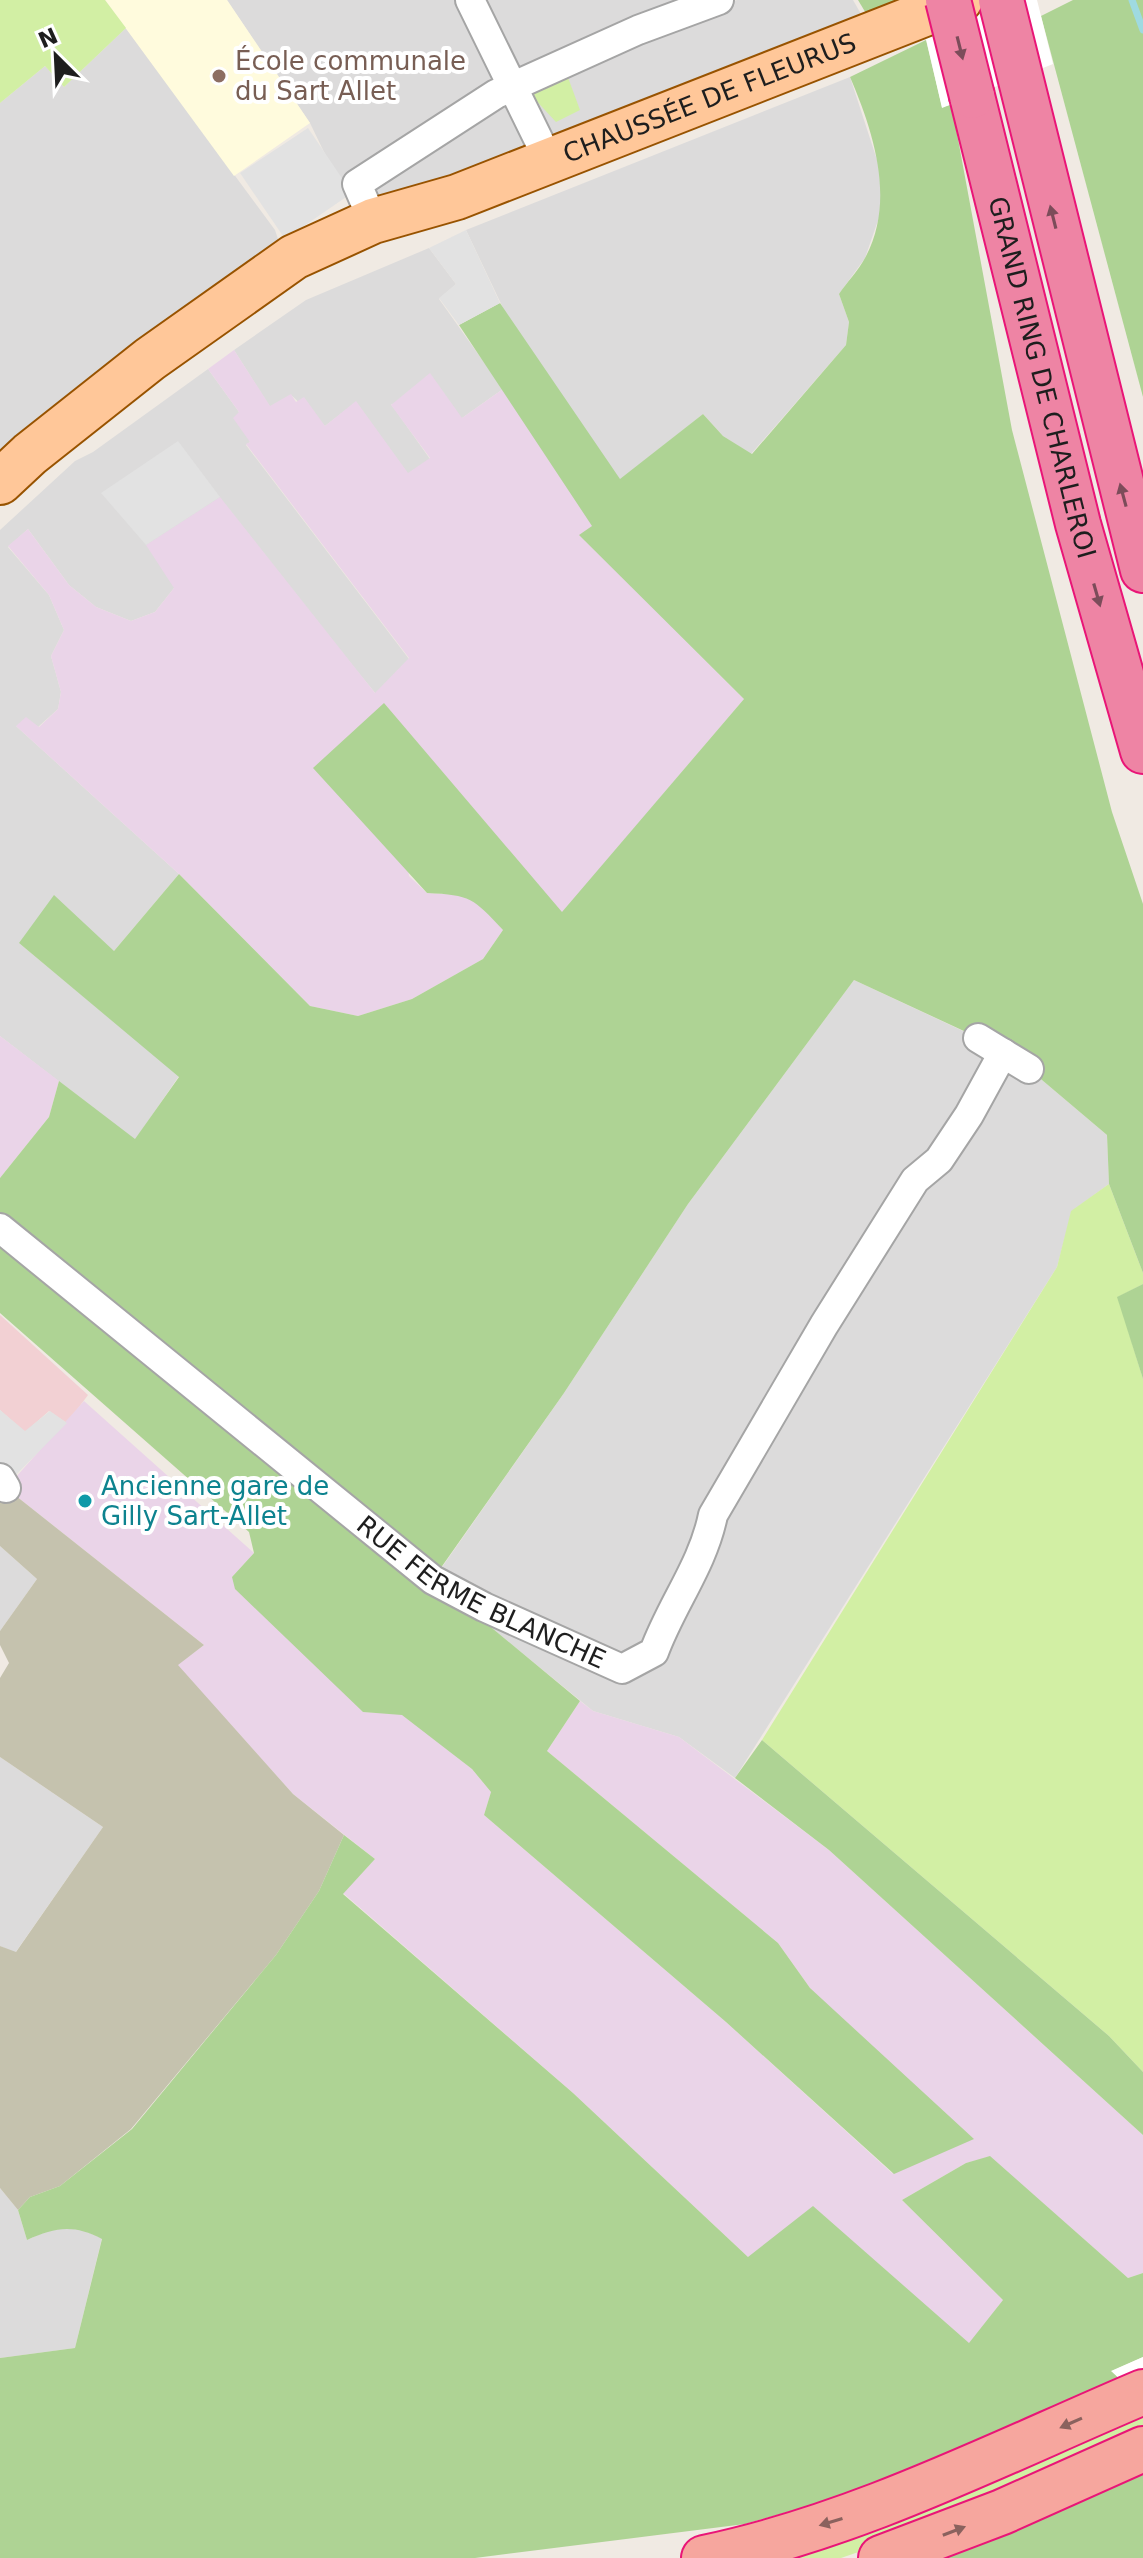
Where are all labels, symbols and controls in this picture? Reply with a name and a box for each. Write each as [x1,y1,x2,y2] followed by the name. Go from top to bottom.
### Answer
[16,16,96,96] north arrow
[35,23,62,53] text: N
[559,27,860,169] street label: CHAUSSÉE DE FLEURUS
[954,36,967,61] one-way arrow
[235,45,466,106] place label: École communale du Sart Allet
[210,67,228,85] marker: École communale du Sart Allet
[982,193,1102,562] street label: GRAND RING DE CHARLEROI
[1046,204,1059,229] one-way arrow
[1116,483,1128,508] one-way arrow
[1092,583,1104,608] one-way arrow
[101,1471,329,1531] place label: Ancienne gare de Gilly Sart-Allet
[76,1492,94,1510] marker: Ancienne gare de Gilly Sart-Allet
[351,1509,610,1675] street label: RUE FERME BLANCHE
[1060,2417,1083,2430] one-way arrow
[819,2516,843,2528] one-way arrow
[943,2524,967,2537] one-way arrow

